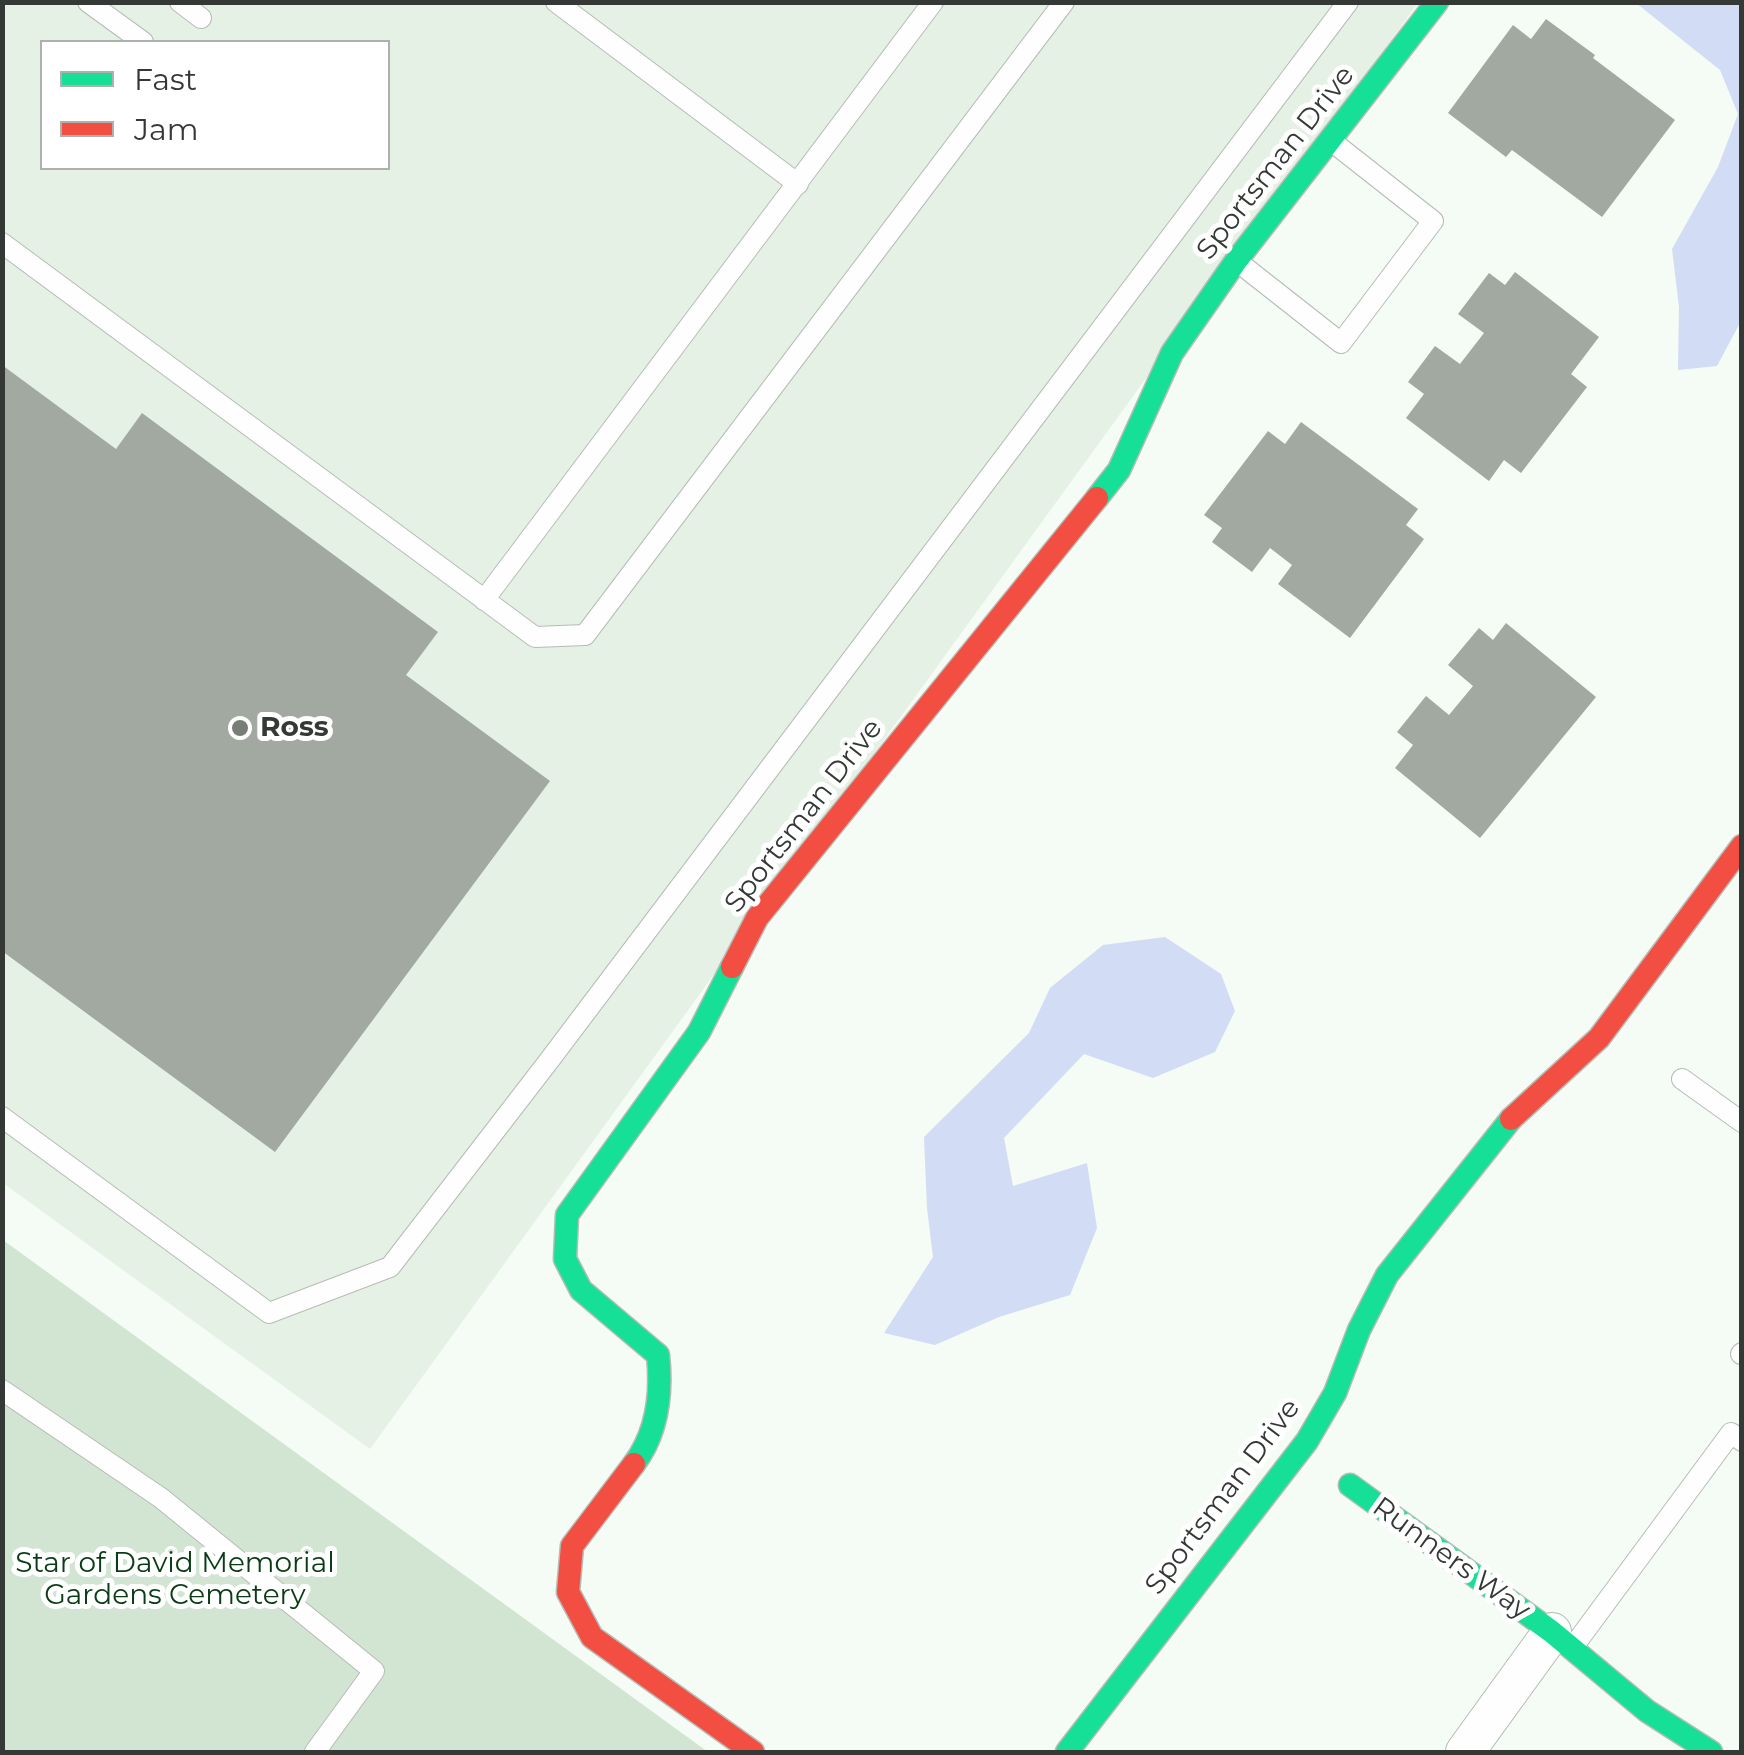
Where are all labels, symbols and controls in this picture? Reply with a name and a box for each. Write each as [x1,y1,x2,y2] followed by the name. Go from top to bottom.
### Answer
[40,40,390,170] legend
[1190,60,1362,266] street label: Sportsman Drive
[134,61,197,98] text: Fast
[134,111,199,148] text: Jam
[260,711,329,745] place label: Ross
[718,713,890,919] street label: Sportsman Drive
[229,717,251,739] marker: Ross
[1138,1393,1308,1601] street label: Sportsman Drive
[1366,1491,1536,1627] street label: Runners Way
[15,1547,335,1613] park label: Star of David Memorial Gardens Cemetery

